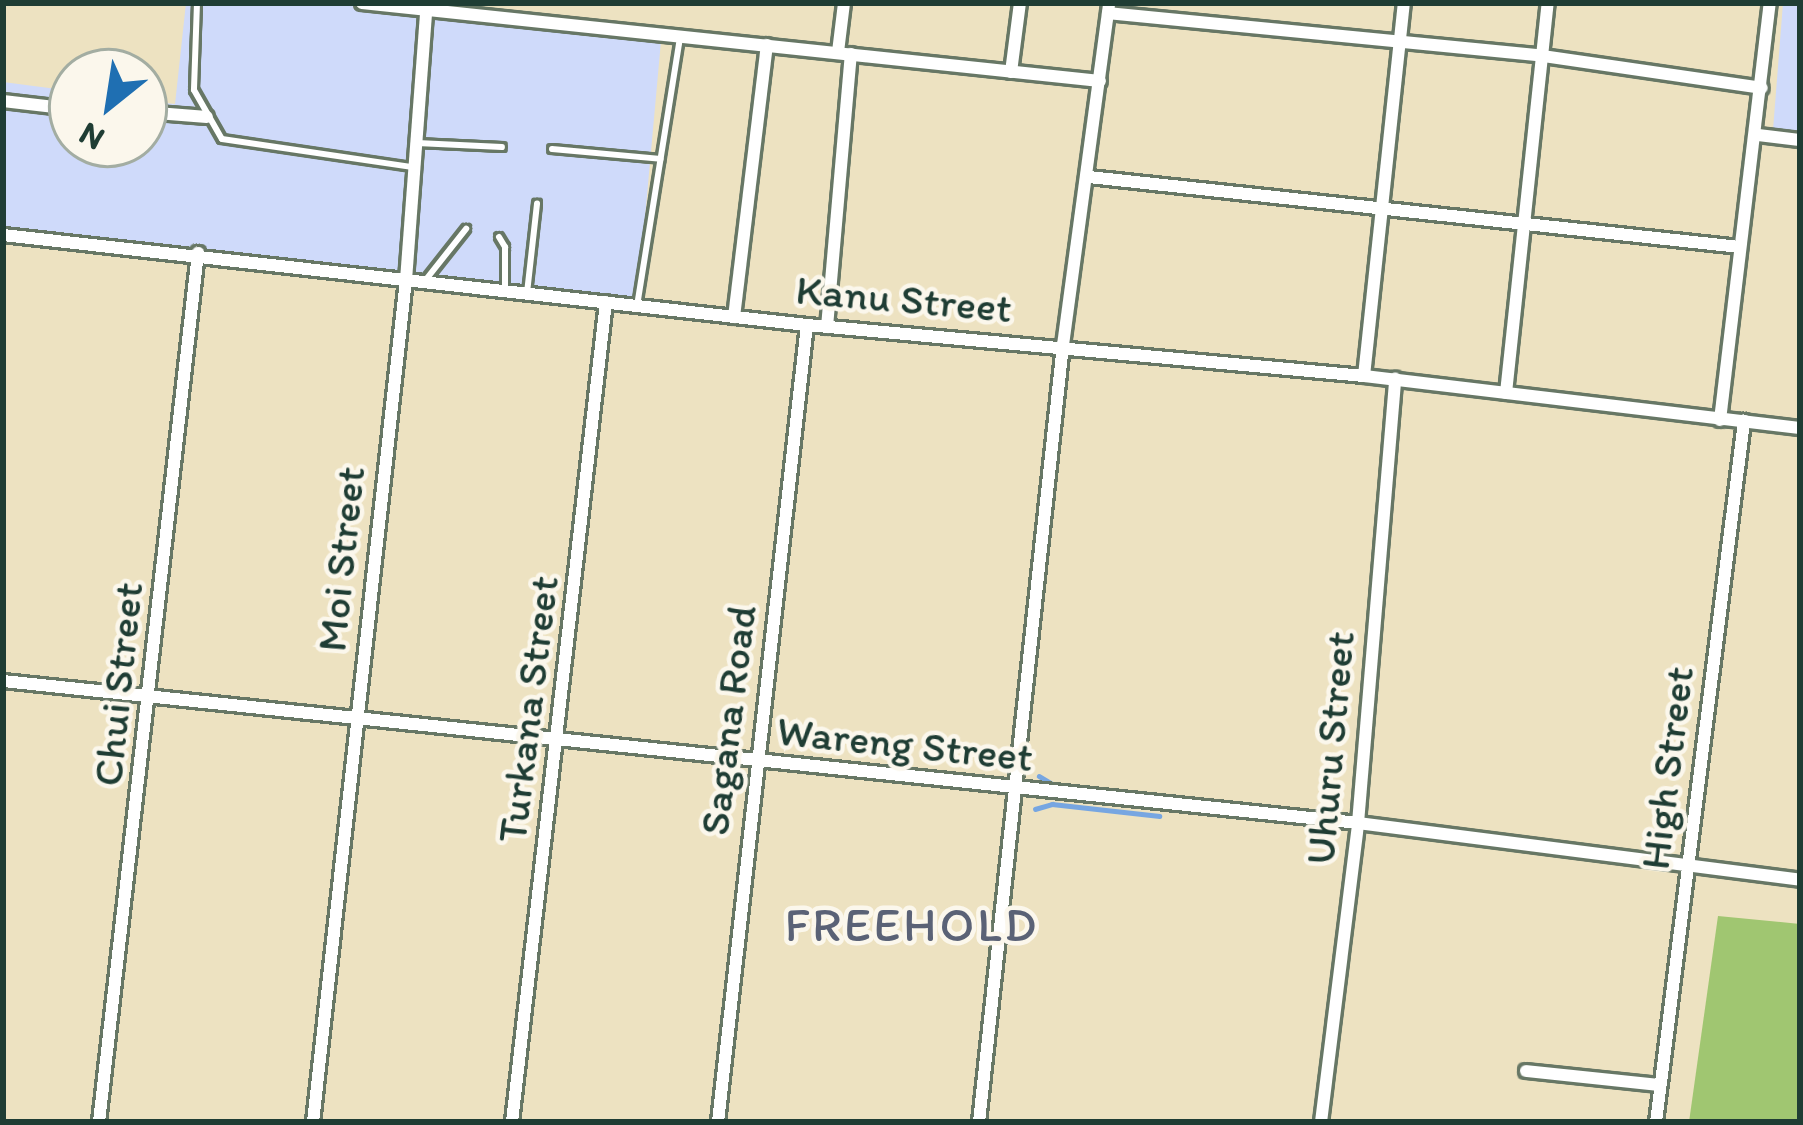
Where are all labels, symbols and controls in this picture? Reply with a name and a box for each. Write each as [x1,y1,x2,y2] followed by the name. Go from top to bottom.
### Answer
[48,48,168,168] north arrow
[72,115,111,159] text: N
[794,264,1014,334] street label: Kanu Street
[306,464,376,654] street label: Moi Street
[487,573,569,845] street label: Turkana Street
[82,580,154,788] street label: Chui Street
[689,602,767,838] street label: Sagana Road
[1295,630,1365,866] street label: Uhuru Street
[1630,664,1704,872] street label: High Street
[774,705,1036,783] street label: Wareng Street
[785,896,1039,954] district label: FREEHOLD

